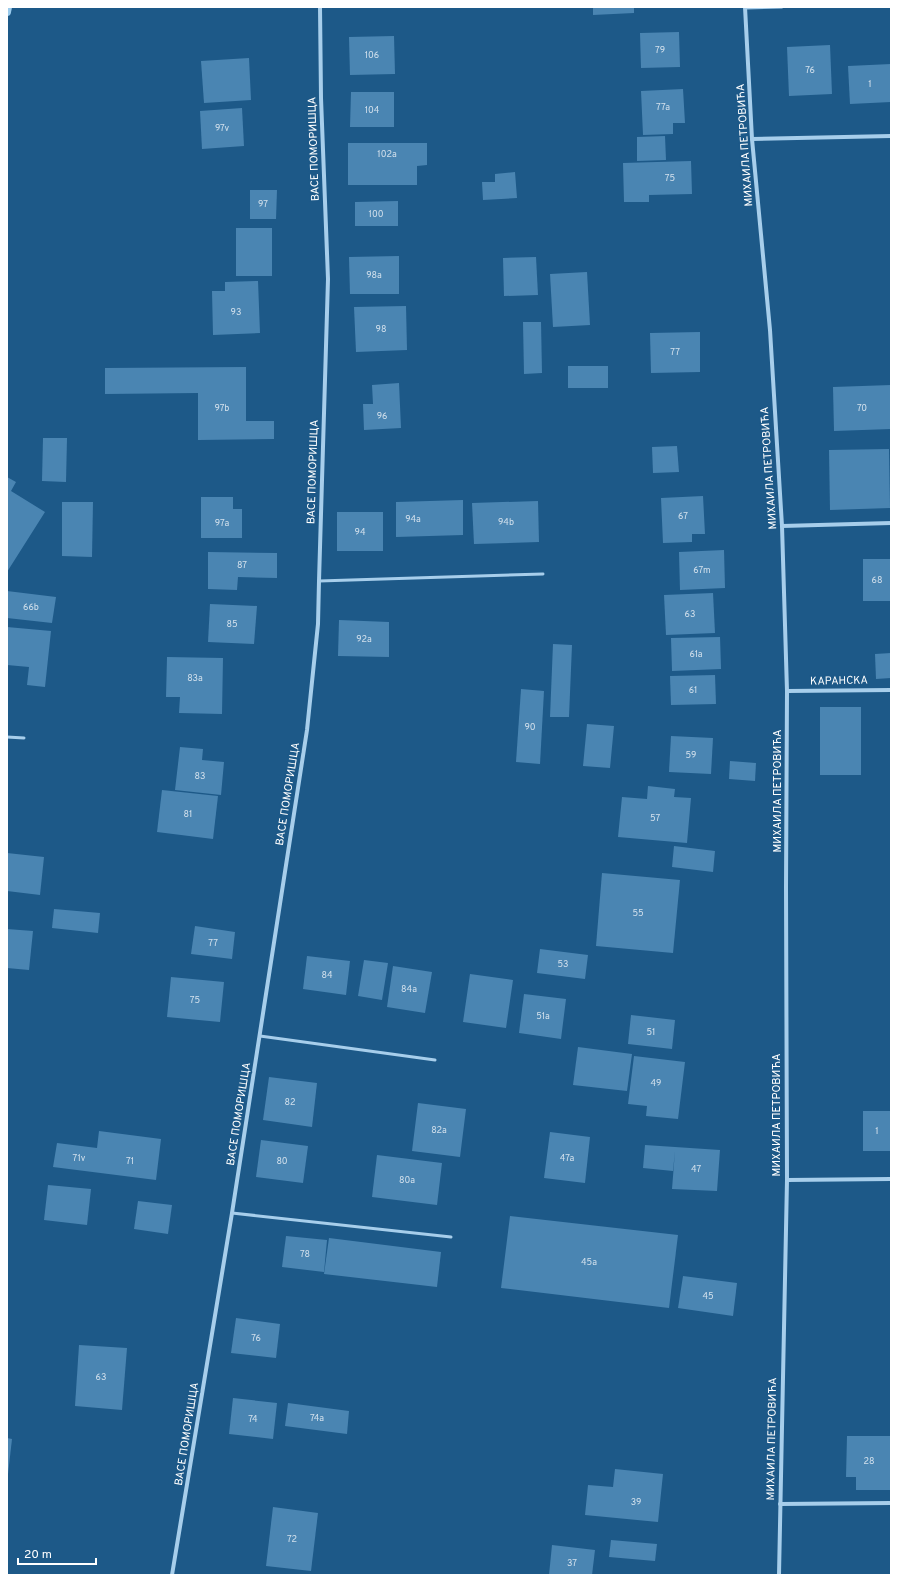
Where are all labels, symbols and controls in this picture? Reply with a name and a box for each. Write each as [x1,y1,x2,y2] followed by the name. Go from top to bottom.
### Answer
[655,45,665,56] house number: 79
[365,50,379,61] house number: 106
[805,65,815,76] house number: 76
[868,79,872,90] house number: 1
[734,83,756,207] street label: МИХАИЛА ПЕТРОВИЋА
[305,97,323,201] street label: ВАСЕ ПОМОРИШЦА
[656,102,670,113] house number: 77a
[365,105,380,116] house number: 104
[215,123,230,134] house number: 97v
[377,149,397,160] house number: 102a
[665,173,675,184] house number: 75
[258,199,268,210] house number: 97
[369,209,384,220] house number: 100
[366,270,382,281] house number: 98a
[231,307,241,318] house number: 93
[376,324,386,335] house number: 98
[670,347,680,358] house number: 77
[215,403,229,414] house number: 97b
[857,403,867,414] house number: 70
[758,406,780,530] street label: МИХАИЛА ПЕТРОВИЋА
[377,411,387,422] house number: 96
[304,420,322,524] street label: ВАСЕ ПОМОРИШЦА
[678,511,688,522] house number: 67
[405,514,421,525] house number: 94a
[498,517,514,528] house number: 94b
[215,518,229,529] house number: 97a
[355,527,366,538] house number: 94
[237,560,247,571] house number: 87
[693,565,711,576] house number: 67m
[872,575,882,586] house number: 68
[23,602,39,613] house number: 66b
[685,609,695,620] house number: 63
[226,619,238,630] house number: 85
[356,634,372,645] house number: 92a
[689,649,703,660] house number: 61a
[187,673,203,684] house number: 83a
[810,673,868,689] street label: КАРАНСКА
[689,685,697,696] house number: 61
[524,722,536,733] house number: 90
[771,729,785,853] street label: МИХАИЛА ПЕТРОВИЋА
[273,741,303,847] street label: ВАСЕ ПОМОРИШЦА
[686,750,696,761] house number: 59
[195,771,205,782] house number: 83
[184,809,192,820] house number: 81
[650,813,660,824] house number: 57
[632,908,644,919] house number: 55
[208,938,218,949] house number: 77
[557,959,569,970] house number: 53
[321,970,333,981] house number: 84
[401,984,417,995] house number: 84a
[190,995,200,1006] house number: 75
[536,1011,550,1022] house number: 51a
[647,1027,655,1038] house number: 51
[770,1053,784,1177] street label: МИХАИЛА ПЕТРОВИЋА
[224,1061,254,1167] street label: ВАСЕ ПОМОРИШЦА
[651,1078,661,1089] house number: 49
[285,1097,295,1108] house number: 82
[431,1125,447,1136] house number: 82a
[875,1126,879,1137] house number: 1
[73,1153,86,1164] house number: 71v
[560,1153,575,1164] house number: 47a
[126,1156,134,1167] house number: 71
[276,1156,288,1167] house number: 80
[691,1164,701,1175] house number: 47
[399,1175,415,1186] house number: 80a
[300,1249,310,1260] house number: 78
[581,1257,597,1268] house number: 45a
[702,1291,714,1302] house number: 45
[251,1333,261,1344] house number: 76
[96,1372,106,1383] house number: 63
[764,1377,780,1501] street label: МИХАИЛА ПЕТРОВИЋА
[172,1381,202,1487] street label: ВАСЕ ПОМОРИШЦА
[310,1413,324,1424] house number: 74a
[248,1414,258,1425] house number: 74
[863,1456,875,1467] house number: 28
[631,1497,641,1508] house number: 39
[287,1534,297,1545] house number: 72
[18,1540,96,1566] scale bar
[24,1547,52,1563] text: 20 m
[567,1558,577,1569] house number: 37

